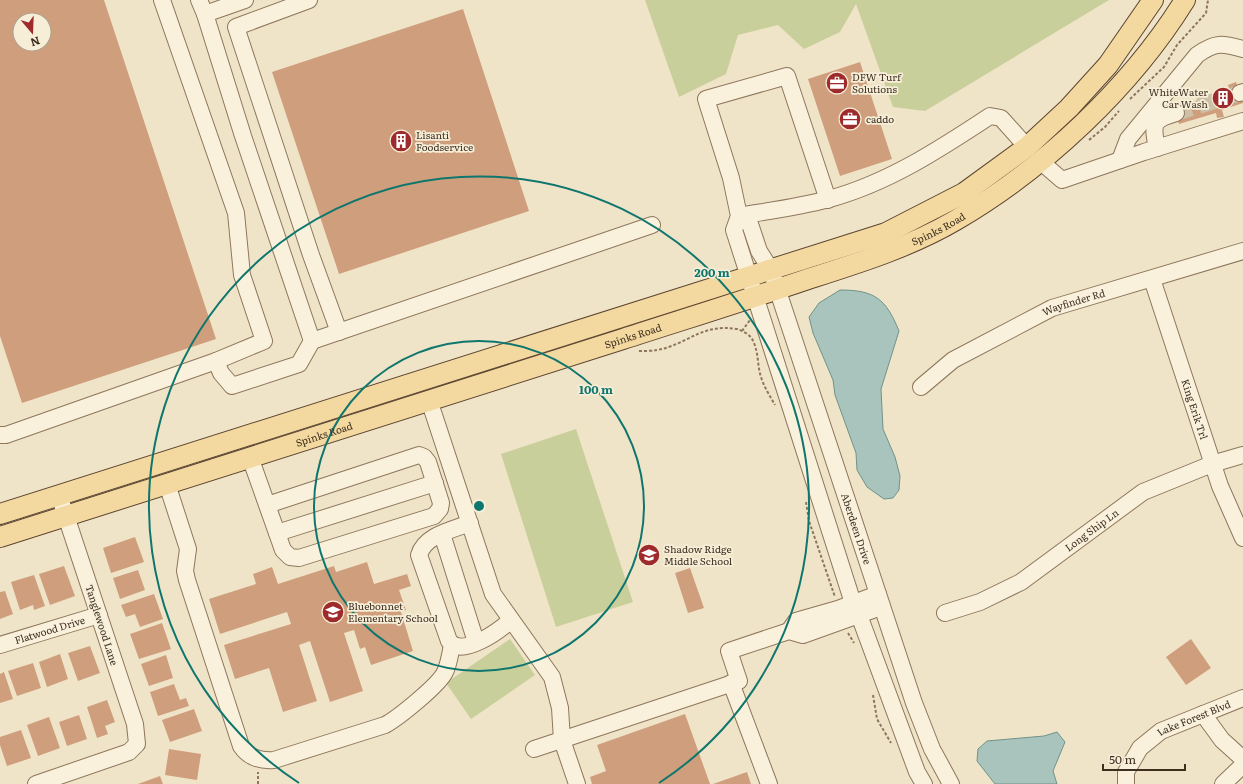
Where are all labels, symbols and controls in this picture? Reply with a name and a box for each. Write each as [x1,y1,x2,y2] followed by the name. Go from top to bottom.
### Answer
[12,12,52,52] north arrow
[29,33,43,51] text: N
[852,69,902,96] place label: DFW Turf Solutions
[824,70,850,96] office icon: DFW Turf Solutions
[1149,84,1208,111] place label: WhiteWater Car Wash
[1210,85,1236,111] building icon: WhiteWater Car Wash
[837,106,863,132] office icon: caddo
[866,111,894,126] place label: caddo
[416,127,473,154] place label: Lisanti Foodservice
[388,128,414,154] building icon: Lisanti Foodservice
[909,208,968,249] street label: Spinks Road
[694,263,730,281] text: 200 m
[1039,285,1107,319] street label: Wayfinder Rd
[602,319,663,352] street label: Spinks Road
[1178,377,1212,442] street label: King Erik Trl
[579,380,613,398] text: 100 m
[294,418,354,450] street label: Spinks Road
[838,491,876,566] street label: Aberdeen Drive
[472,499,486,513] centre of rings
[1061,504,1122,554] street label: Long Ship Ln
[664,541,733,568] place label: Shadow Ridge Middle School
[636,542,662,568] school or university icon: Shadow Ridge Middle School
[82,583,123,667] street label: Tanglewood Lane
[348,598,438,625] place label: Bluebonnet Elementary School
[320,599,346,625] school or university icon: Bluebonnet Elementary School
[13,612,87,647] street label: Flatwood Drive
[1153,696,1233,739] street label: Lake Forest Blvd
[1103,746,1185,772] scale bar
[1109,750,1136,768] text: 50 m

